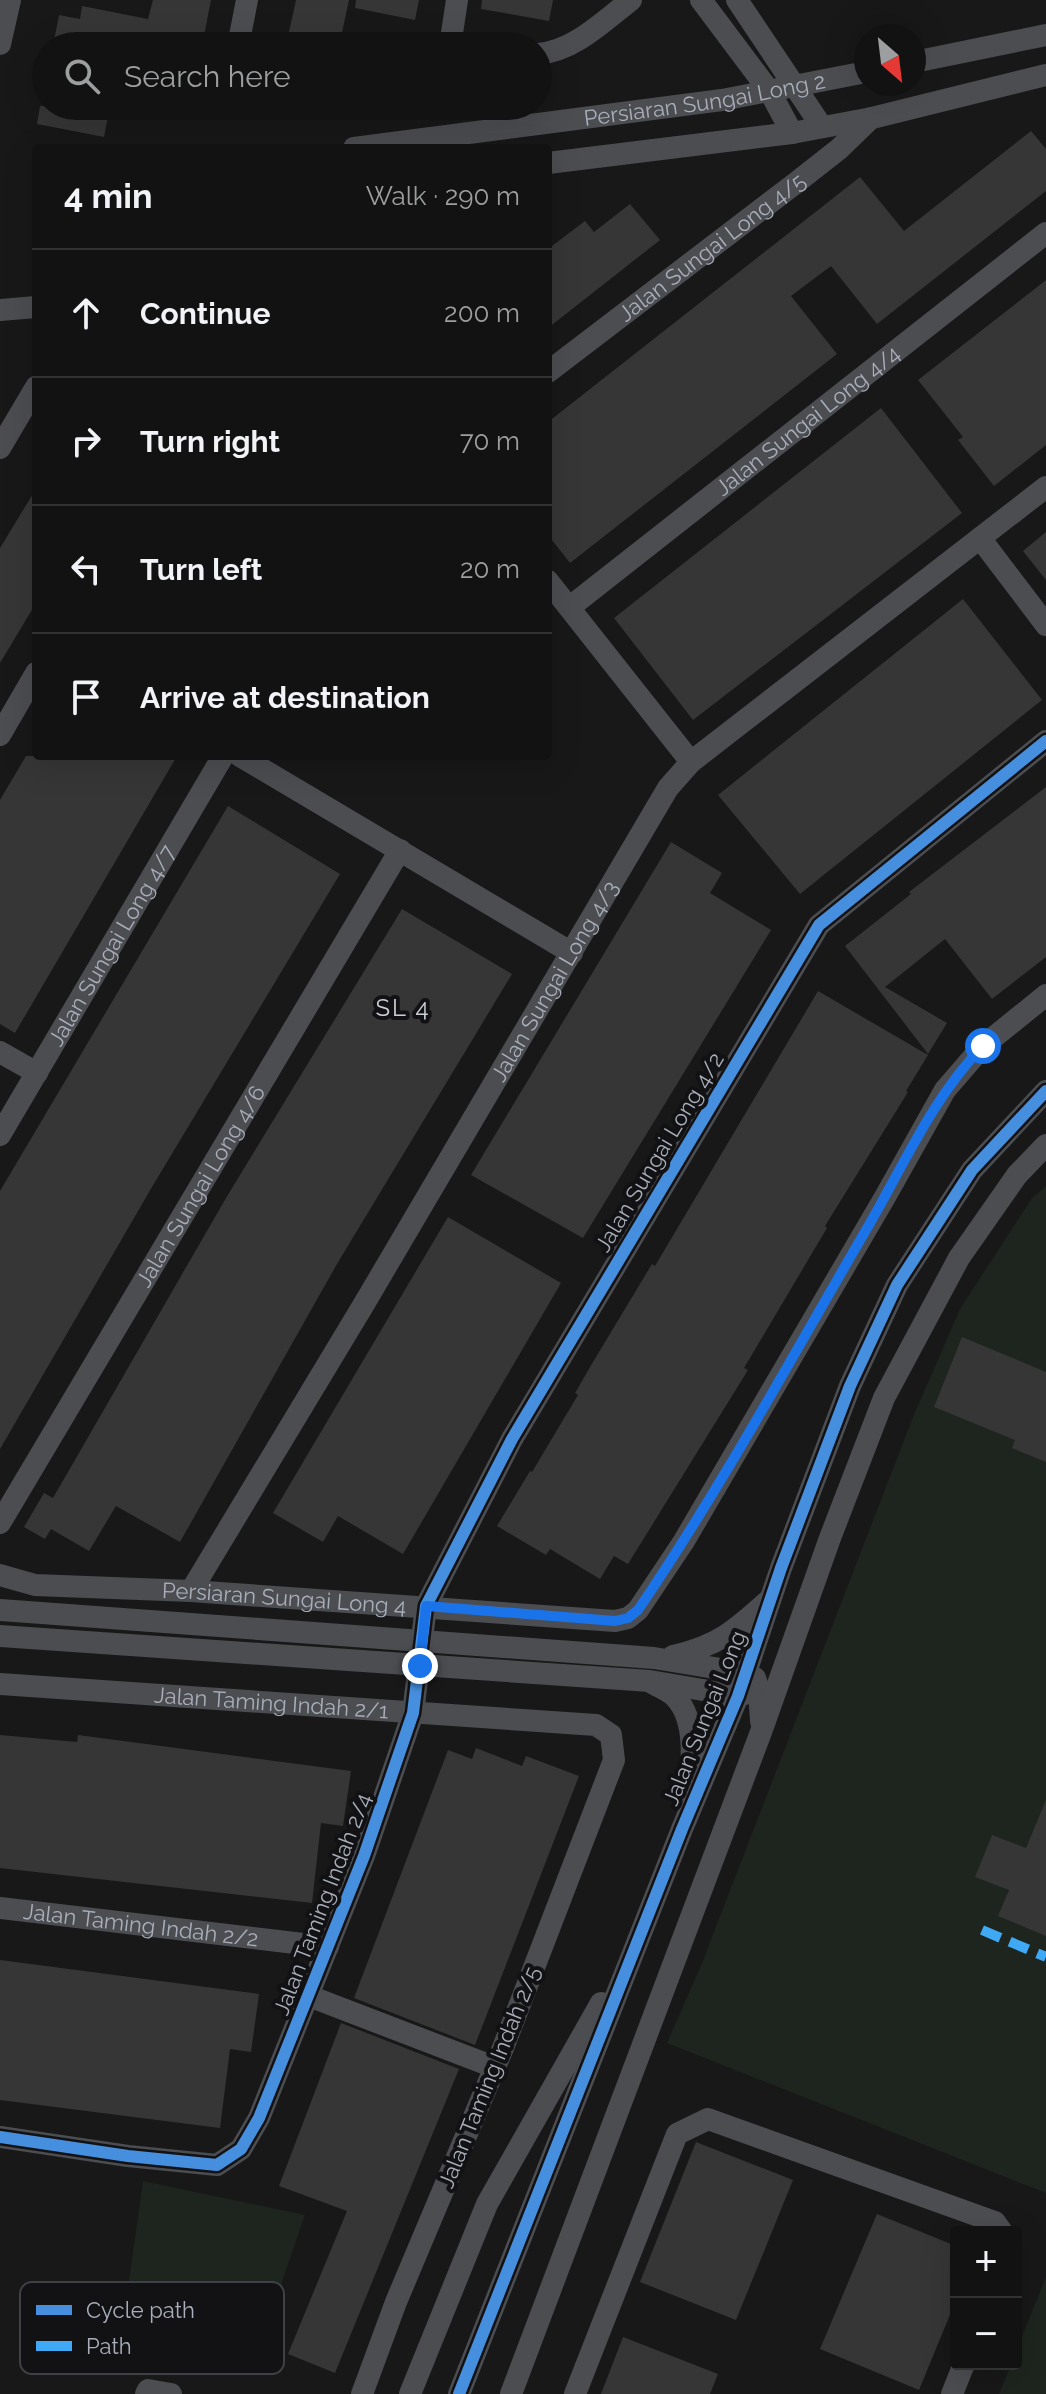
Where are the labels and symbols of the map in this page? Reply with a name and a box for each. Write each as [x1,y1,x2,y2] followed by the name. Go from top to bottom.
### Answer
[854,24,926,96] north arrow
[582,67,828,131] street label: Persiaran Sungai Long 2
[613,167,811,327] street label: Jalan Sungai Long 4/5
[710,340,905,501] street label: Jalan Sungai Long 4/4
[42,840,181,1051] street label: Jalan Sungai Long 4/7
[485,876,623,1086] street label: Jalan Sungai Long 4/3
[375,993,431,1022] district label: SL 4
[965,1028,1001,1064] route start
[589,1048,729,1256] street label: Jalan Sungai Long 4/2
[130,1080,270,1292] street label: Jalan Sungai Long 4/6
[162,1577,407,1619] street label: Persiaran Sungai Long 4
[657,1627,751,1809] street label: Jalan Sungai Long
[402,1648,438,1684] route end
[153,1682,389,1724] street label: Jalan Taming Indah 2/1
[268,1789,376,2019] street label: Jalan Taming Indah 2/4
[22,1898,260,1952] street label: Jalan Taming Indah 2/2
[433,1962,545,2192] street label: Jalan Taming Indah 2/5
[20,2282,284,2374] legend
[86,2297,195,2323] text: Cycle path
[86,2333,132,2359] text: Path

